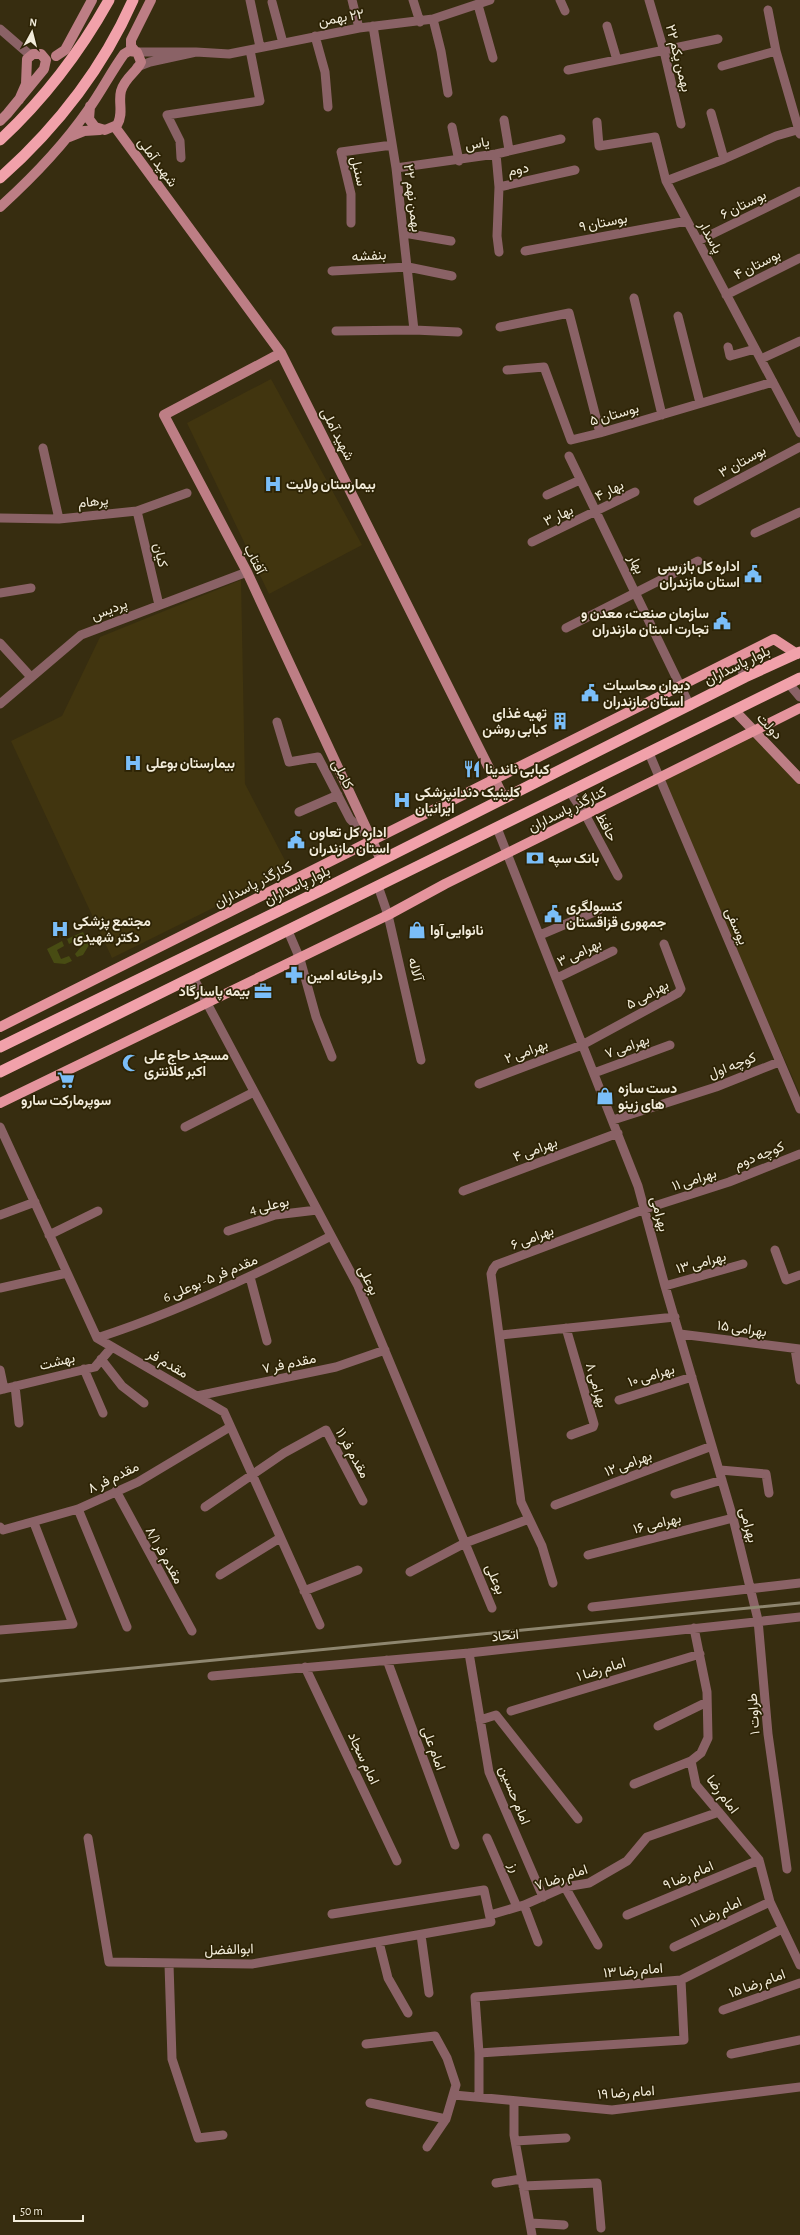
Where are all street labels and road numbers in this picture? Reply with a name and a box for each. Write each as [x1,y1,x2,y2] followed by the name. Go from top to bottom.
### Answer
[317,7,365,30] street label: ٢٢ بهمن
[662,23,693,94] street label: ۲۲ بهمن یکم
[134,135,180,190] street label: شهید آملی
[464,135,491,154] street label: یاس
[347,155,368,188] street label: سنبل
[506,161,531,180] street label: دوم
[400,163,423,233] street label: ۲۲ بهمن نهم
[718,188,769,223] street label: بوستان ۶
[578,211,629,236] street label: بوستان ۹
[694,218,724,257] street label: پاسدار
[732,247,783,283] street label: بوستان ۴
[351,248,387,265] street label: بنفشه
[588,401,641,430] street label: بوستان ۵
[317,405,357,464] street label: شهید آملی
[717,443,769,481] street label: بوستان ۳
[593,478,626,505] street label: بهار ۴
[77,493,110,513] street label: پرهام
[541,503,576,530] street label: بهار ۳
[149,542,170,569] street label: کیان
[240,542,269,578] street label: آفتاب
[624,552,647,577] street label: بهار
[89,597,130,625] street label: پردیس
[702,644,774,690] street label: بلوار پاسداران
[753,711,785,743] street label: دولت
[328,758,355,792] street label: کاملی
[526,784,610,837] street label: کنارگذر پاسداران
[593,811,619,844] street label: حافظ
[212,858,295,912] street label: کنارگذر پاسداران
[262,864,334,910] street label: بلوار پاسداران
[721,906,750,947] street label: یوسفی
[555,936,604,970] street label: بهرامی ۳
[405,956,426,984] street label: آلاله
[624,978,672,1013] street label: بهرامی ۵
[603,1032,652,1062] street label: بهرامی ۷
[503,1037,550,1068] street label: بهرامی ۲
[707,1050,759,1083] street label: کوچه اول
[511,1135,560,1166] street label: بهرامی ۴
[732,1140,787,1174] street label: کوچه دوم
[670,1166,719,1195] street label: بهرامی ۱۱
[248,1195,291,1218] street label: بوعلی 4
[647,1195,670,1234] street label: بهرامی
[509,1223,556,1253] street label: بهرامی ۶
[675,1250,728,1277] street label: بهرامی ۱۳
[161,1253,260,1306] street label: مقدم فر ۵- بوعلی 6
[354,1263,381,1298] street label: بوعلی
[716,1319,768,1340] street label: بهرامی ۱۵
[143,1346,190,1382] street label: مقدم فر
[38,1351,77,1374] street label: بهشت
[261,1351,318,1378] street label: مقدم فر ۷
[582,1361,609,1410] street label: بهرامی ۸
[626,1362,677,1391] street label: بهرامی ۱۰
[332,1426,372,1481] street label: مقدم فر ۱۱
[603,1449,654,1480] street label: بهرامی ۱۲
[86,1460,142,1497] street label: مقدم فر ۸
[736,1506,759,1545] street label: بهرامی
[632,1511,683,1538] street label: بهرامی ۱۶
[142,1525,186,1587] street label: مقدم فر ۸/۱
[482,1562,508,1597] street label: بوعلی
[491,1628,519,1644] street label: اتحاد
[575,1656,628,1685] street label: امام رضا ۱
[746,1693,763,1735] street label: طراوت ۱
[418,1724,447,1773] street label: امام علی
[344,1730,381,1787] street label: امام سجاد
[495,1764,532,1827] street label: امام حسین
[703,1773,741,1817] street label: امام رضا
[504,1859,522,1875] street label: رز
[661,1859,716,1894] street label: امام رضا ۹
[533,1862,590,1894] street label: امام رضا ۷
[689,1895,745,1932] street label: امام رضا ۱۱
[204,1942,254,1959] street label: ابوالفضل
[603,1961,664,1982] street label: امام رضا ۱۳
[727,1967,788,2001] street label: امام رضا ۱۵
[597,2084,655,2103] street label: امام رضا ۱۹

